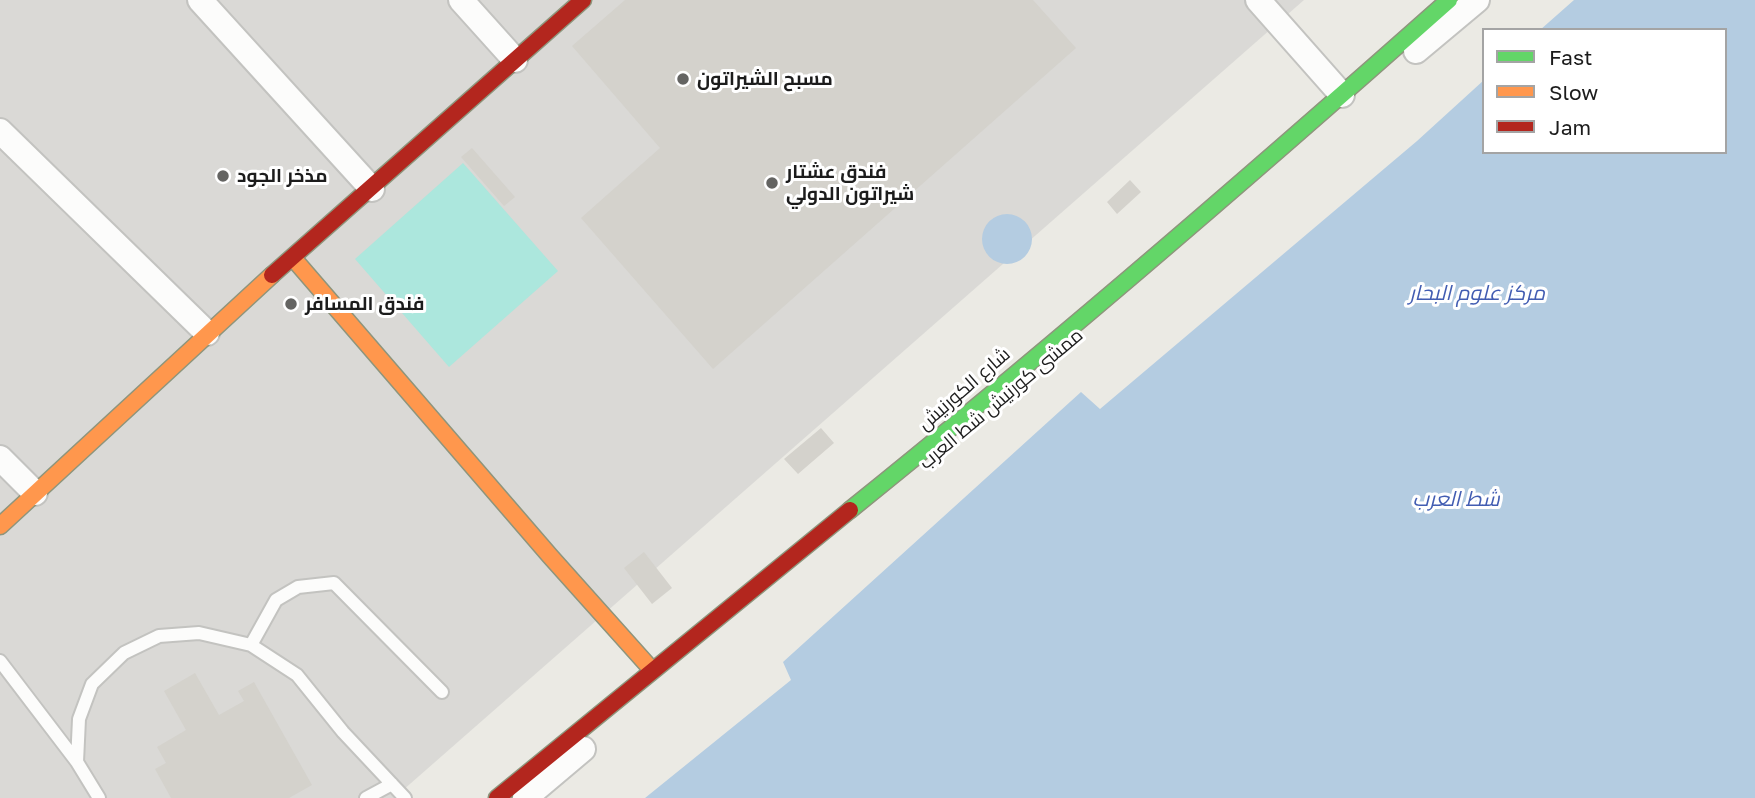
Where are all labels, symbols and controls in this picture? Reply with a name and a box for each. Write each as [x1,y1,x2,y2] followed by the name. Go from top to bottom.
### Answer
[1482,28,1727,154] legend
[1549,44,1592,70] text: Fast
[697,68,833,90] place label: مسبح الشيراتون
[675,71,691,87] marker: مسبح الشيراتون
[1549,79,1598,105] text: Slow
[1549,114,1591,140] text: Jam
[786,161,914,205] place label: فندق عشتار شيراتون الدولي
[237,165,328,187] place label: مذخر الجود
[215,168,231,184] marker: مذخر الجود
[764,175,780,191] marker: فندق عشتار شيراتون الدولي
[1409,280,1545,306] water label: مركز علوم البحار
[305,293,424,315] place label: فندق المسافر
[283,296,299,312] marker: فندق المسافر
[914,324,1088,474] street label: ممشى كورنيش شط العرب
[913,343,1015,435] street label: شارع الكورنيش
[1412,486,1500,512] water label: شط العرب

